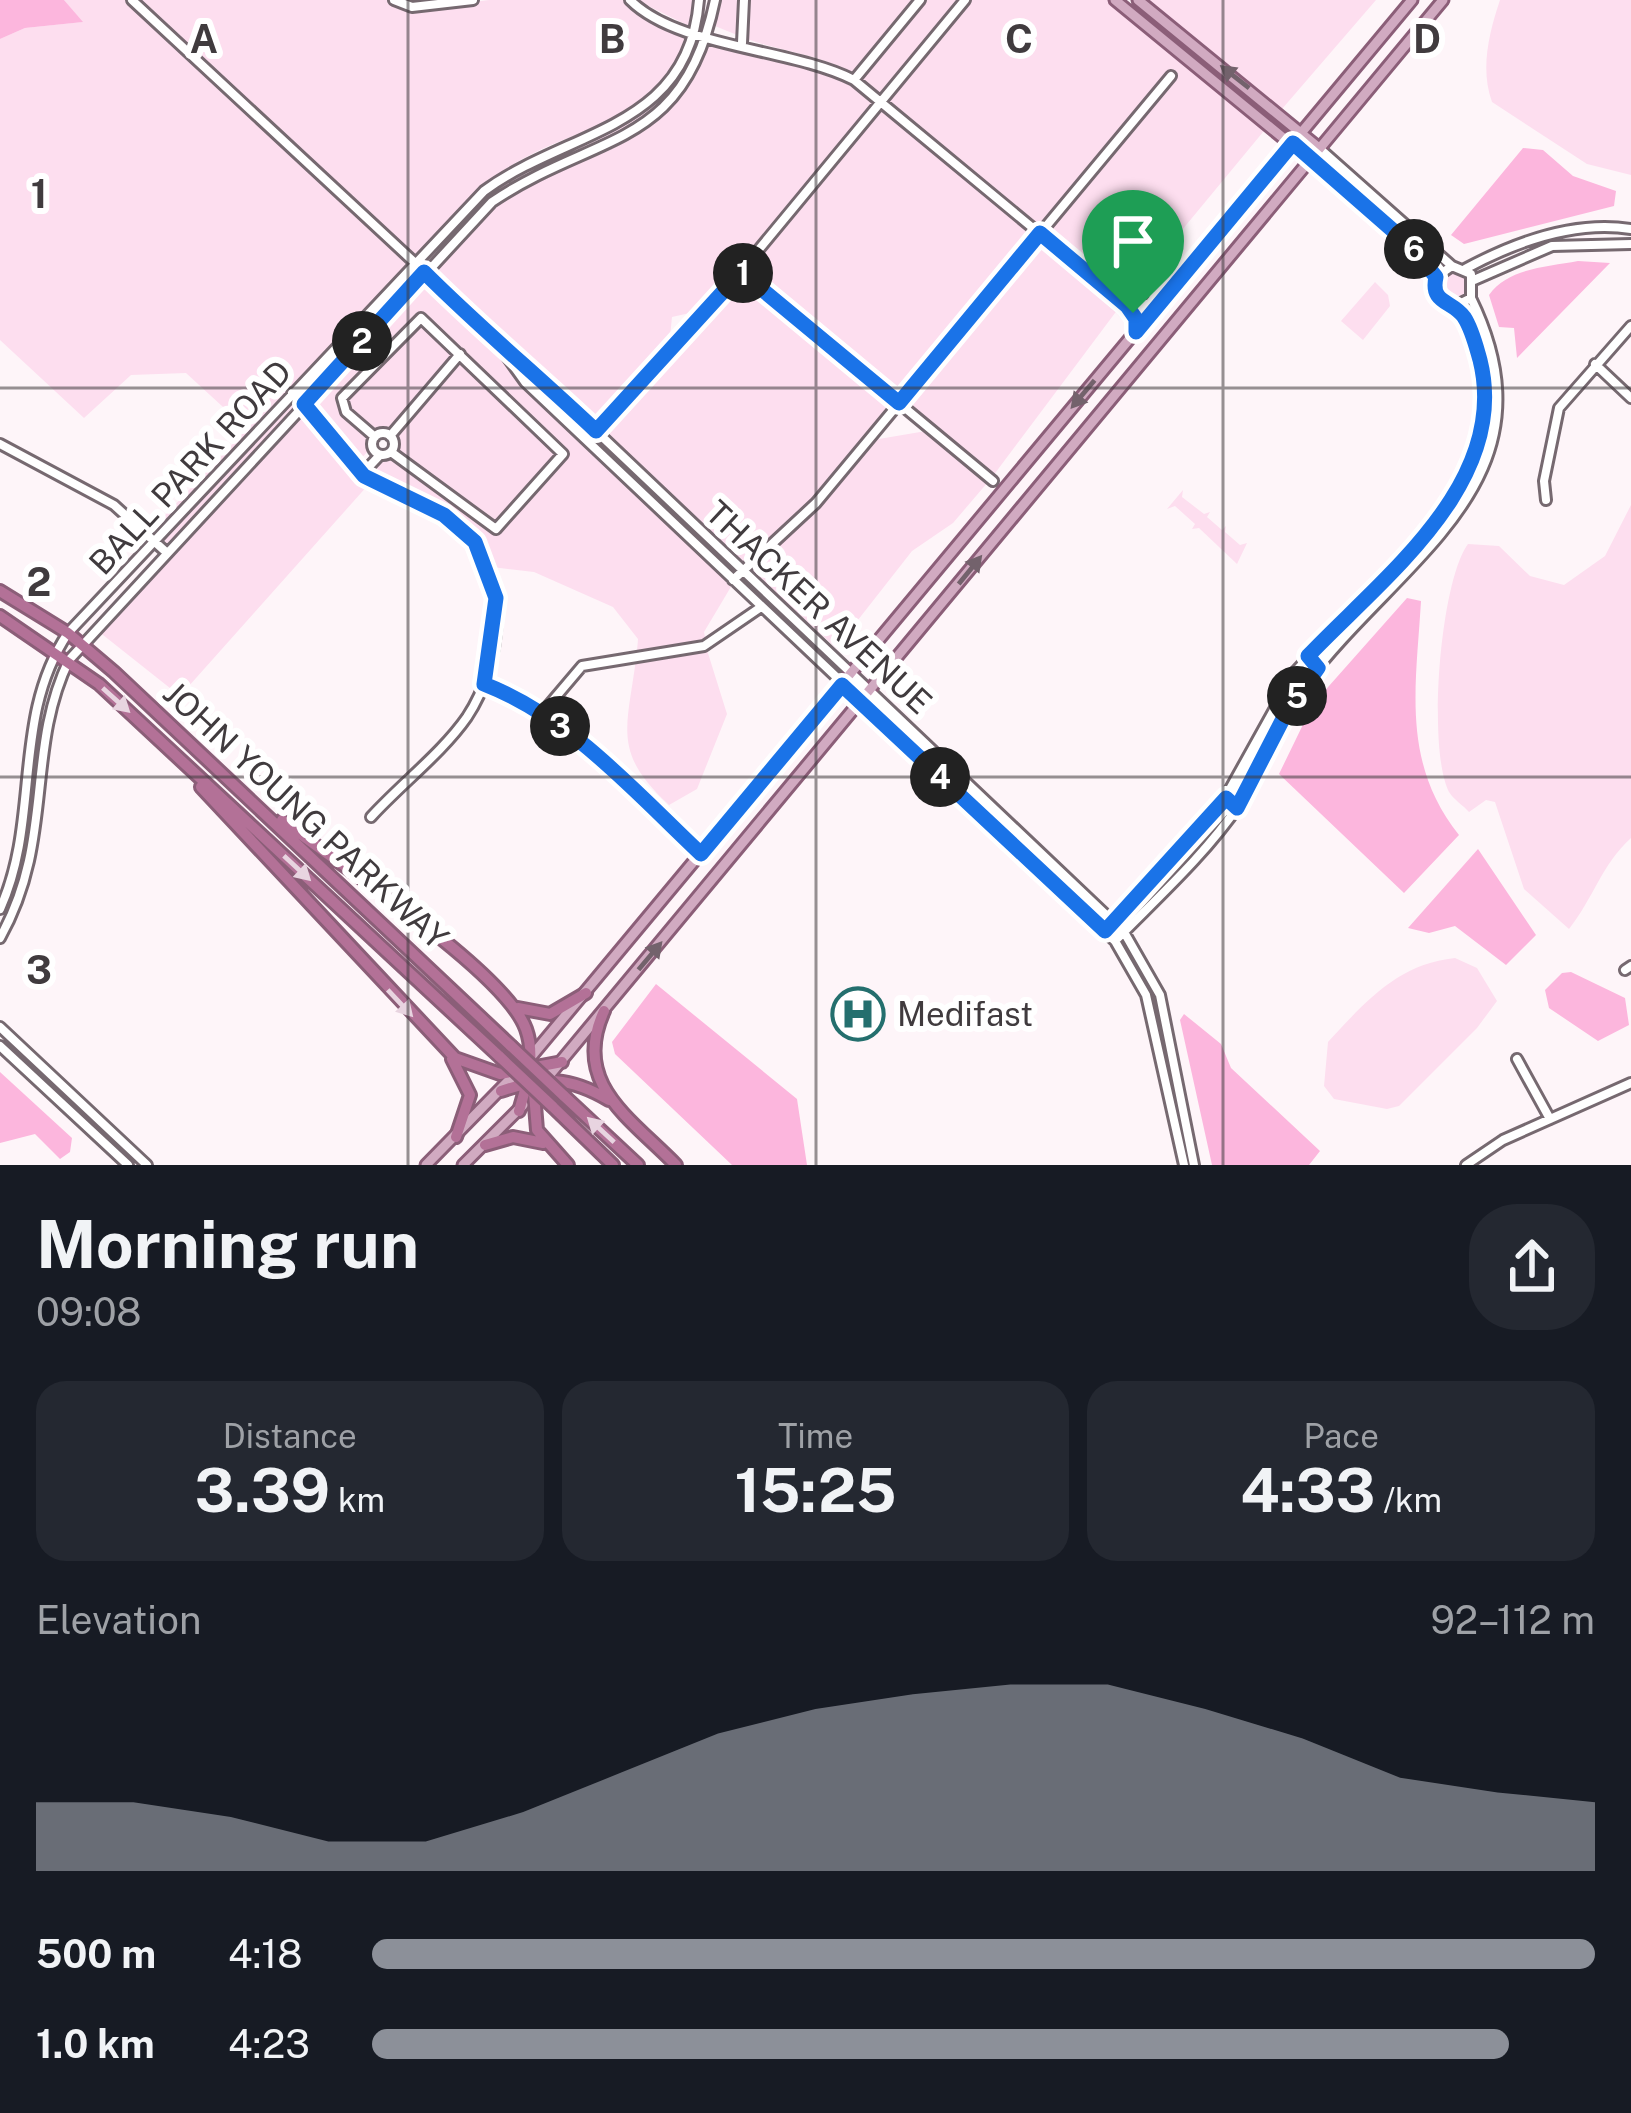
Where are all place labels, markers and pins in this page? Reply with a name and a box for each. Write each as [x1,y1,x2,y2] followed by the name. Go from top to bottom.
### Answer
[1082,190,1184,313] pin
[1384,219,1444,279] pin: 6
[713,243,773,303] pin: 1
[332,311,392,371] pin: 2
[1267,666,1327,726] pin: 5
[530,696,590,756] pin: 3
[910,747,970,807] pin: 4
[830,986,886,1042] hospital icon: Medifast
[897,995,1033,1033] place label: Medifast

